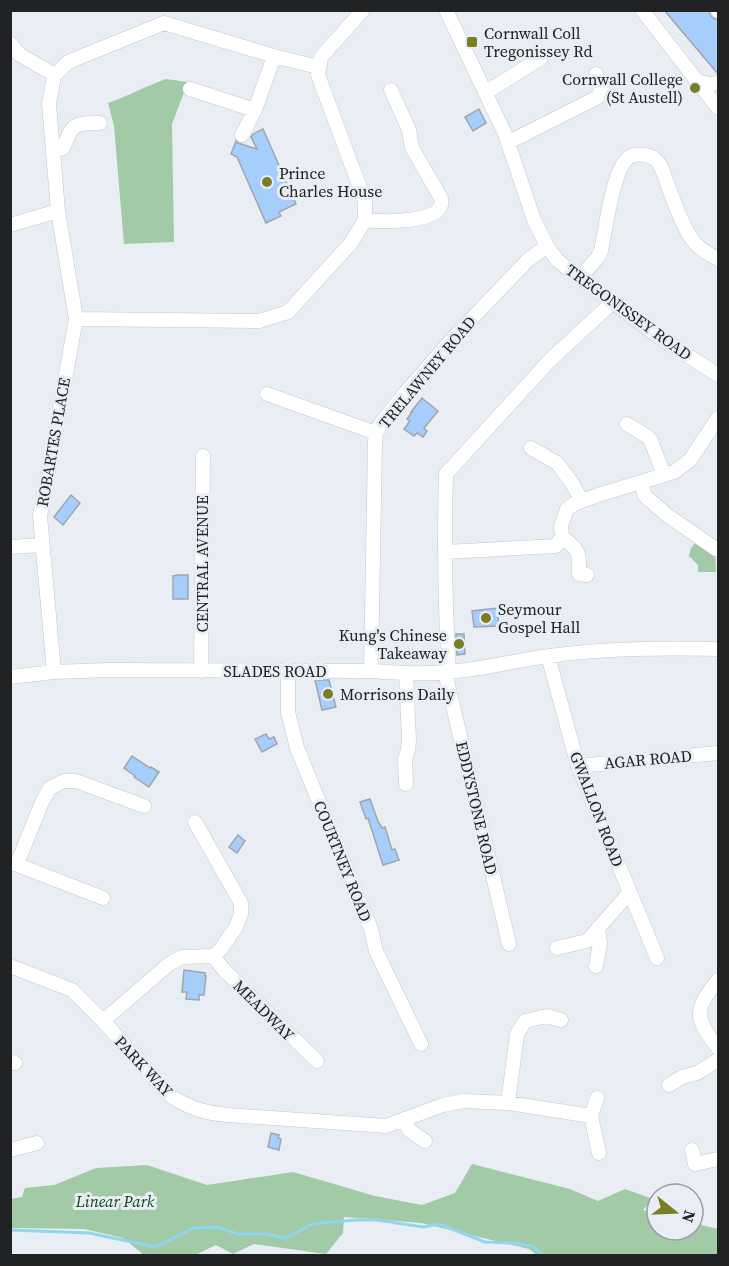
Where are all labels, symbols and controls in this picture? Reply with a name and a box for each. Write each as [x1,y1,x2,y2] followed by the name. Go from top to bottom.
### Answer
[484,22,592,62] place label: Cornwall Coll Tregonissey Rd
[465,35,479,49] marker: Cornwall Coll Tregonissey Rd
[562,68,683,108] place label: Cornwall College (St Austell)
[688,81,702,95] marker: Cornwall College (St Austell)
[279,162,382,202] place label: Prince Charles House
[260,175,274,189] marker: Prince Charles House
[562,259,696,365] street label: TREGONISSEY ROAD
[373,311,481,433] street label: TRELAWNEY ROAD
[31,375,75,508] street label: ROBARTES PLACE
[191,495,213,633] street label: CENTRAL AVENUE
[498,598,581,638] place label: Seymour Gospel Hall
[479,611,493,625] marker: Seymour Gospel Hall
[339,624,448,664] place label: Kung's Chinese Takeaway
[452,637,466,651] marker: Kung's Chinese Takeaway
[223,660,327,682] street label: SLADES ROAD
[340,683,455,705] place label: Morrisons Daily
[321,687,335,701] marker: Morrisons Daily
[451,739,503,877] street label: EDDYSTONE ROAD
[603,744,693,774] street label: AGAR ROAD
[565,748,629,870] street label: GWALLON ROAD
[309,797,377,925] street label: COURTNEY ROAD
[229,975,299,1045] street label: MEADWAY
[110,1031,178,1101] street label: PARK WAY
[645,1182,705,1242] north arrow
[75,1190,155,1212] park label: Linear Park
[677,1208,702,1226] text: N

